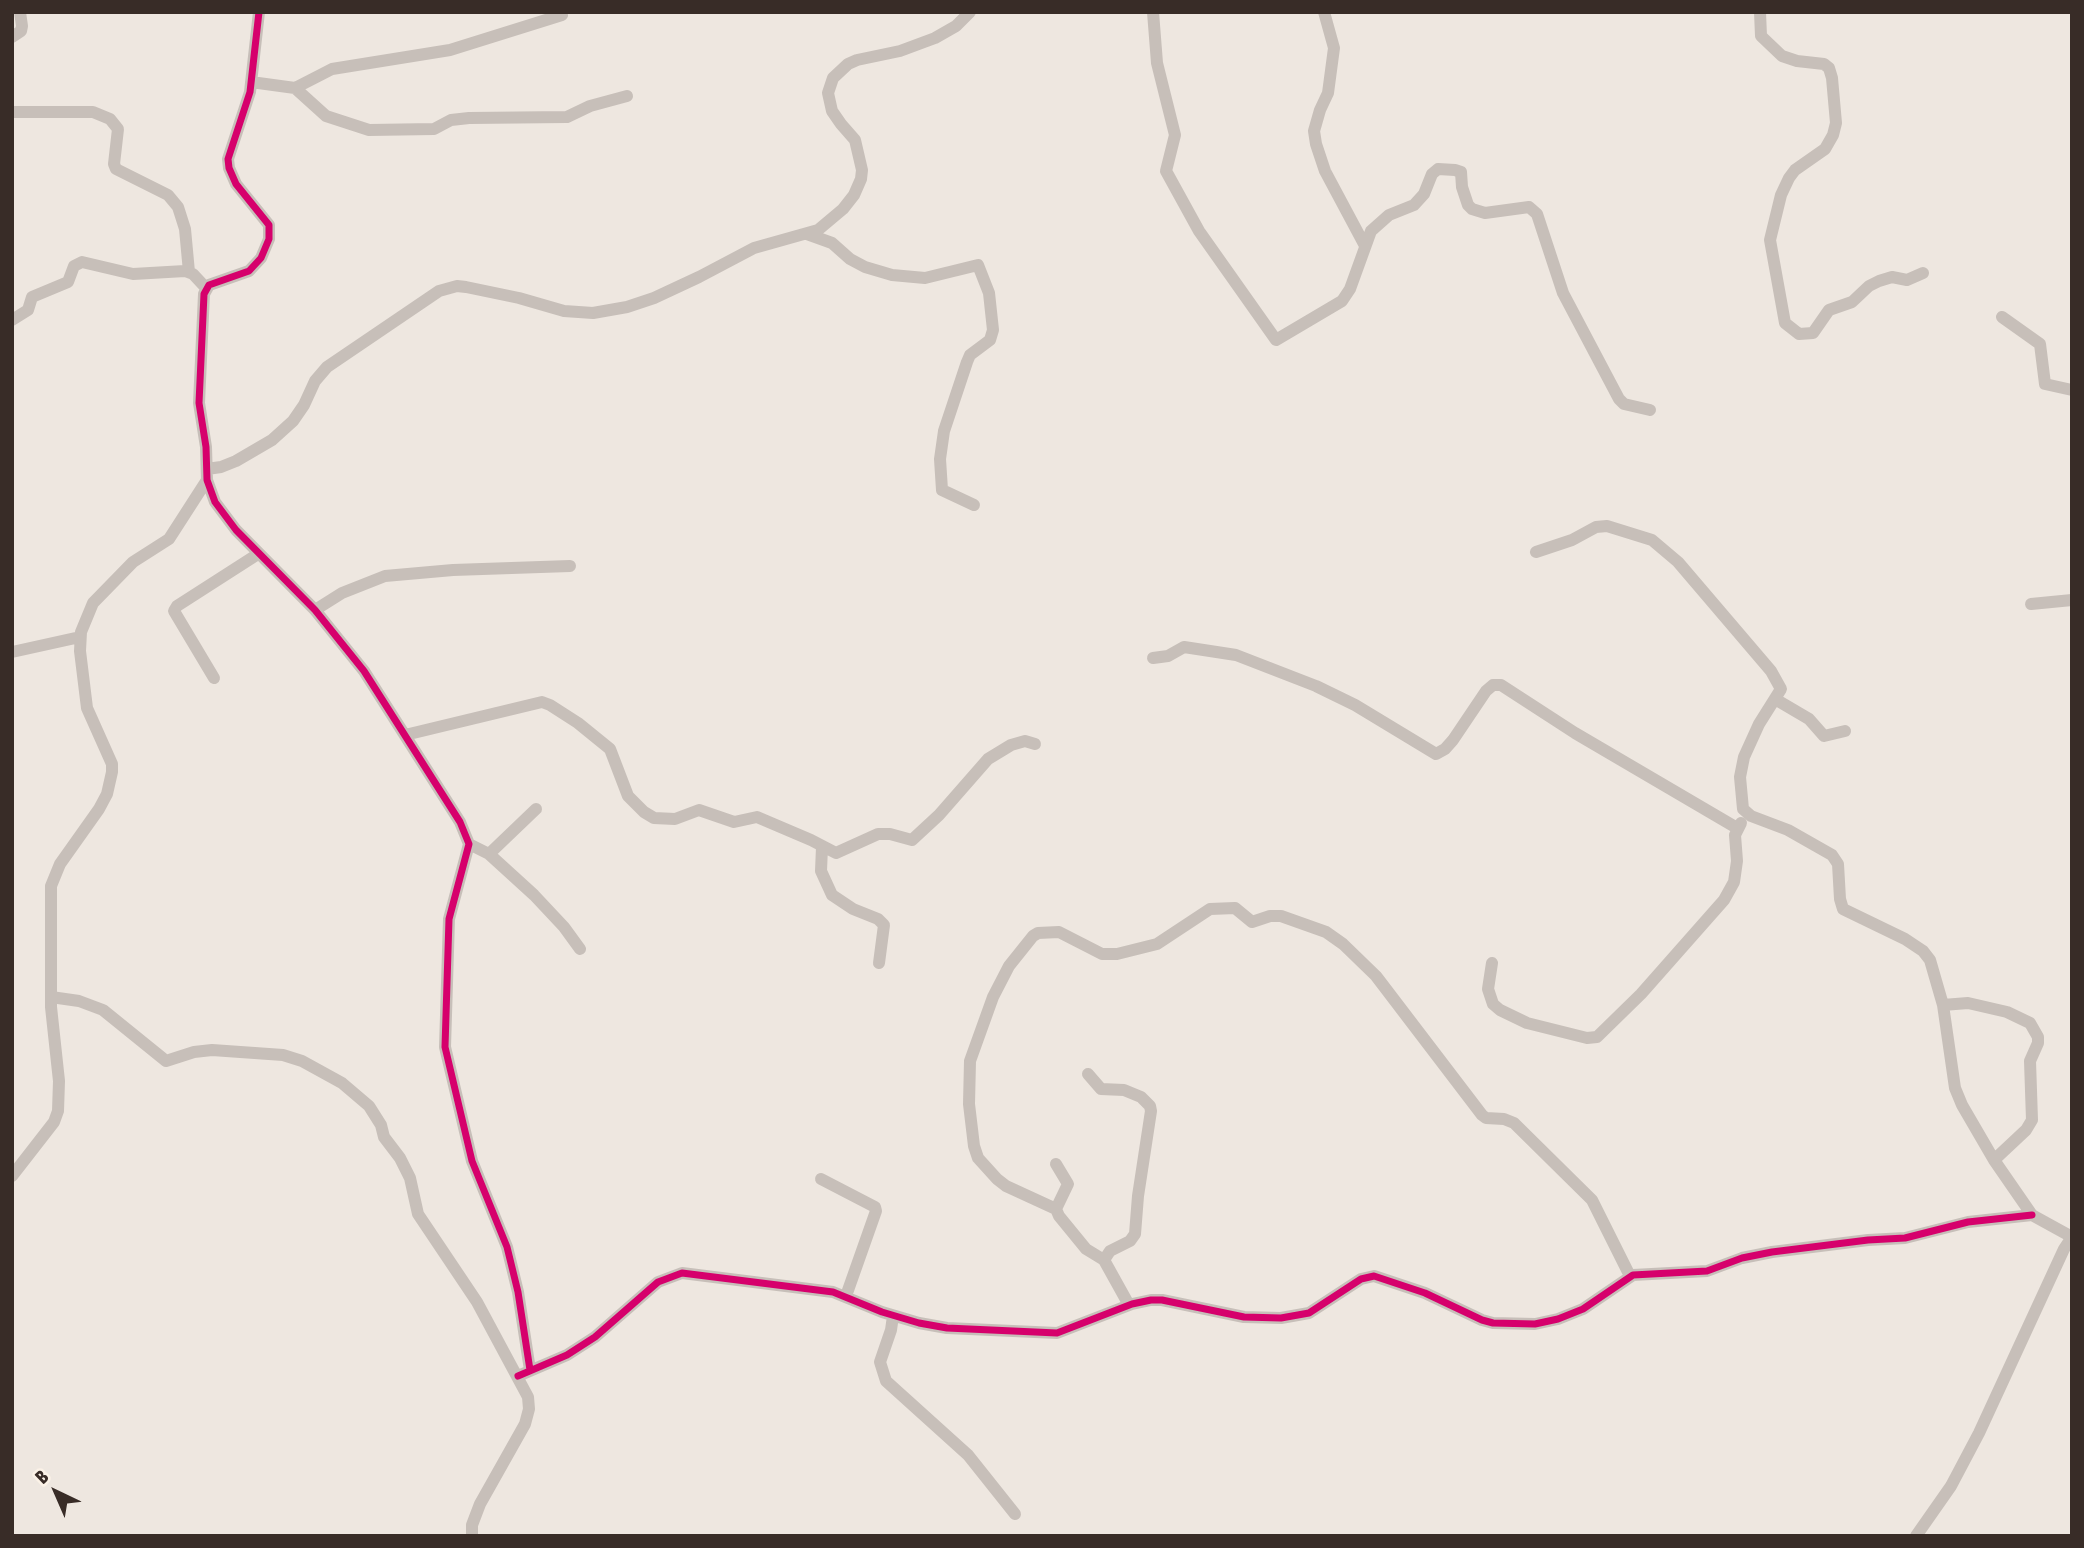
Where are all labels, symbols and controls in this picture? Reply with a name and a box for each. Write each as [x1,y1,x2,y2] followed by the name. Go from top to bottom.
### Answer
[21,1457,91,1527] north arrow
[31,1466,52,1488] text: B

